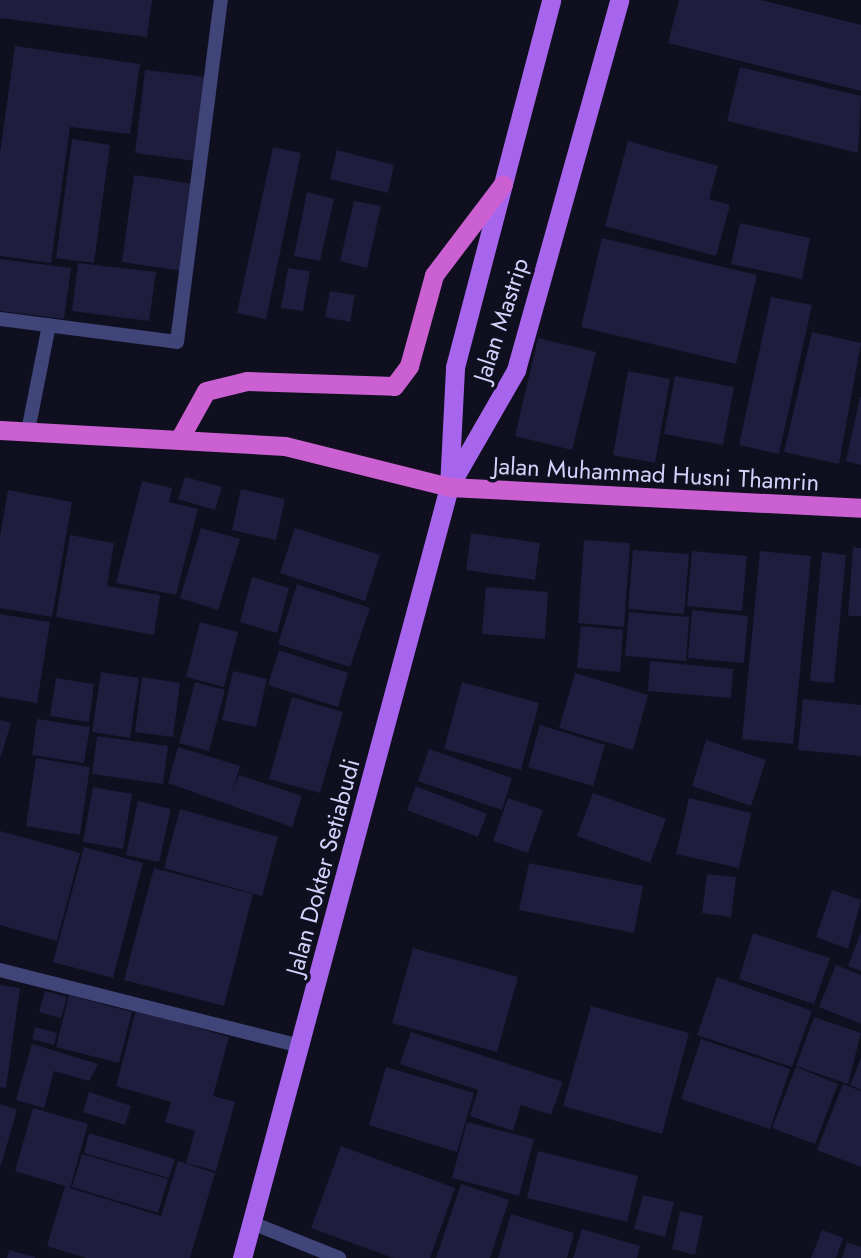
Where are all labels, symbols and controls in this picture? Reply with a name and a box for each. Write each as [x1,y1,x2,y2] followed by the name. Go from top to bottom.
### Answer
[467,254,535,386] street label: Jalan Mastrip
[492,451,820,497] street label: Jalan Muhammad Husni Thamrin
[280,756,366,978] street label: Jalan Dokter Setiabudi

